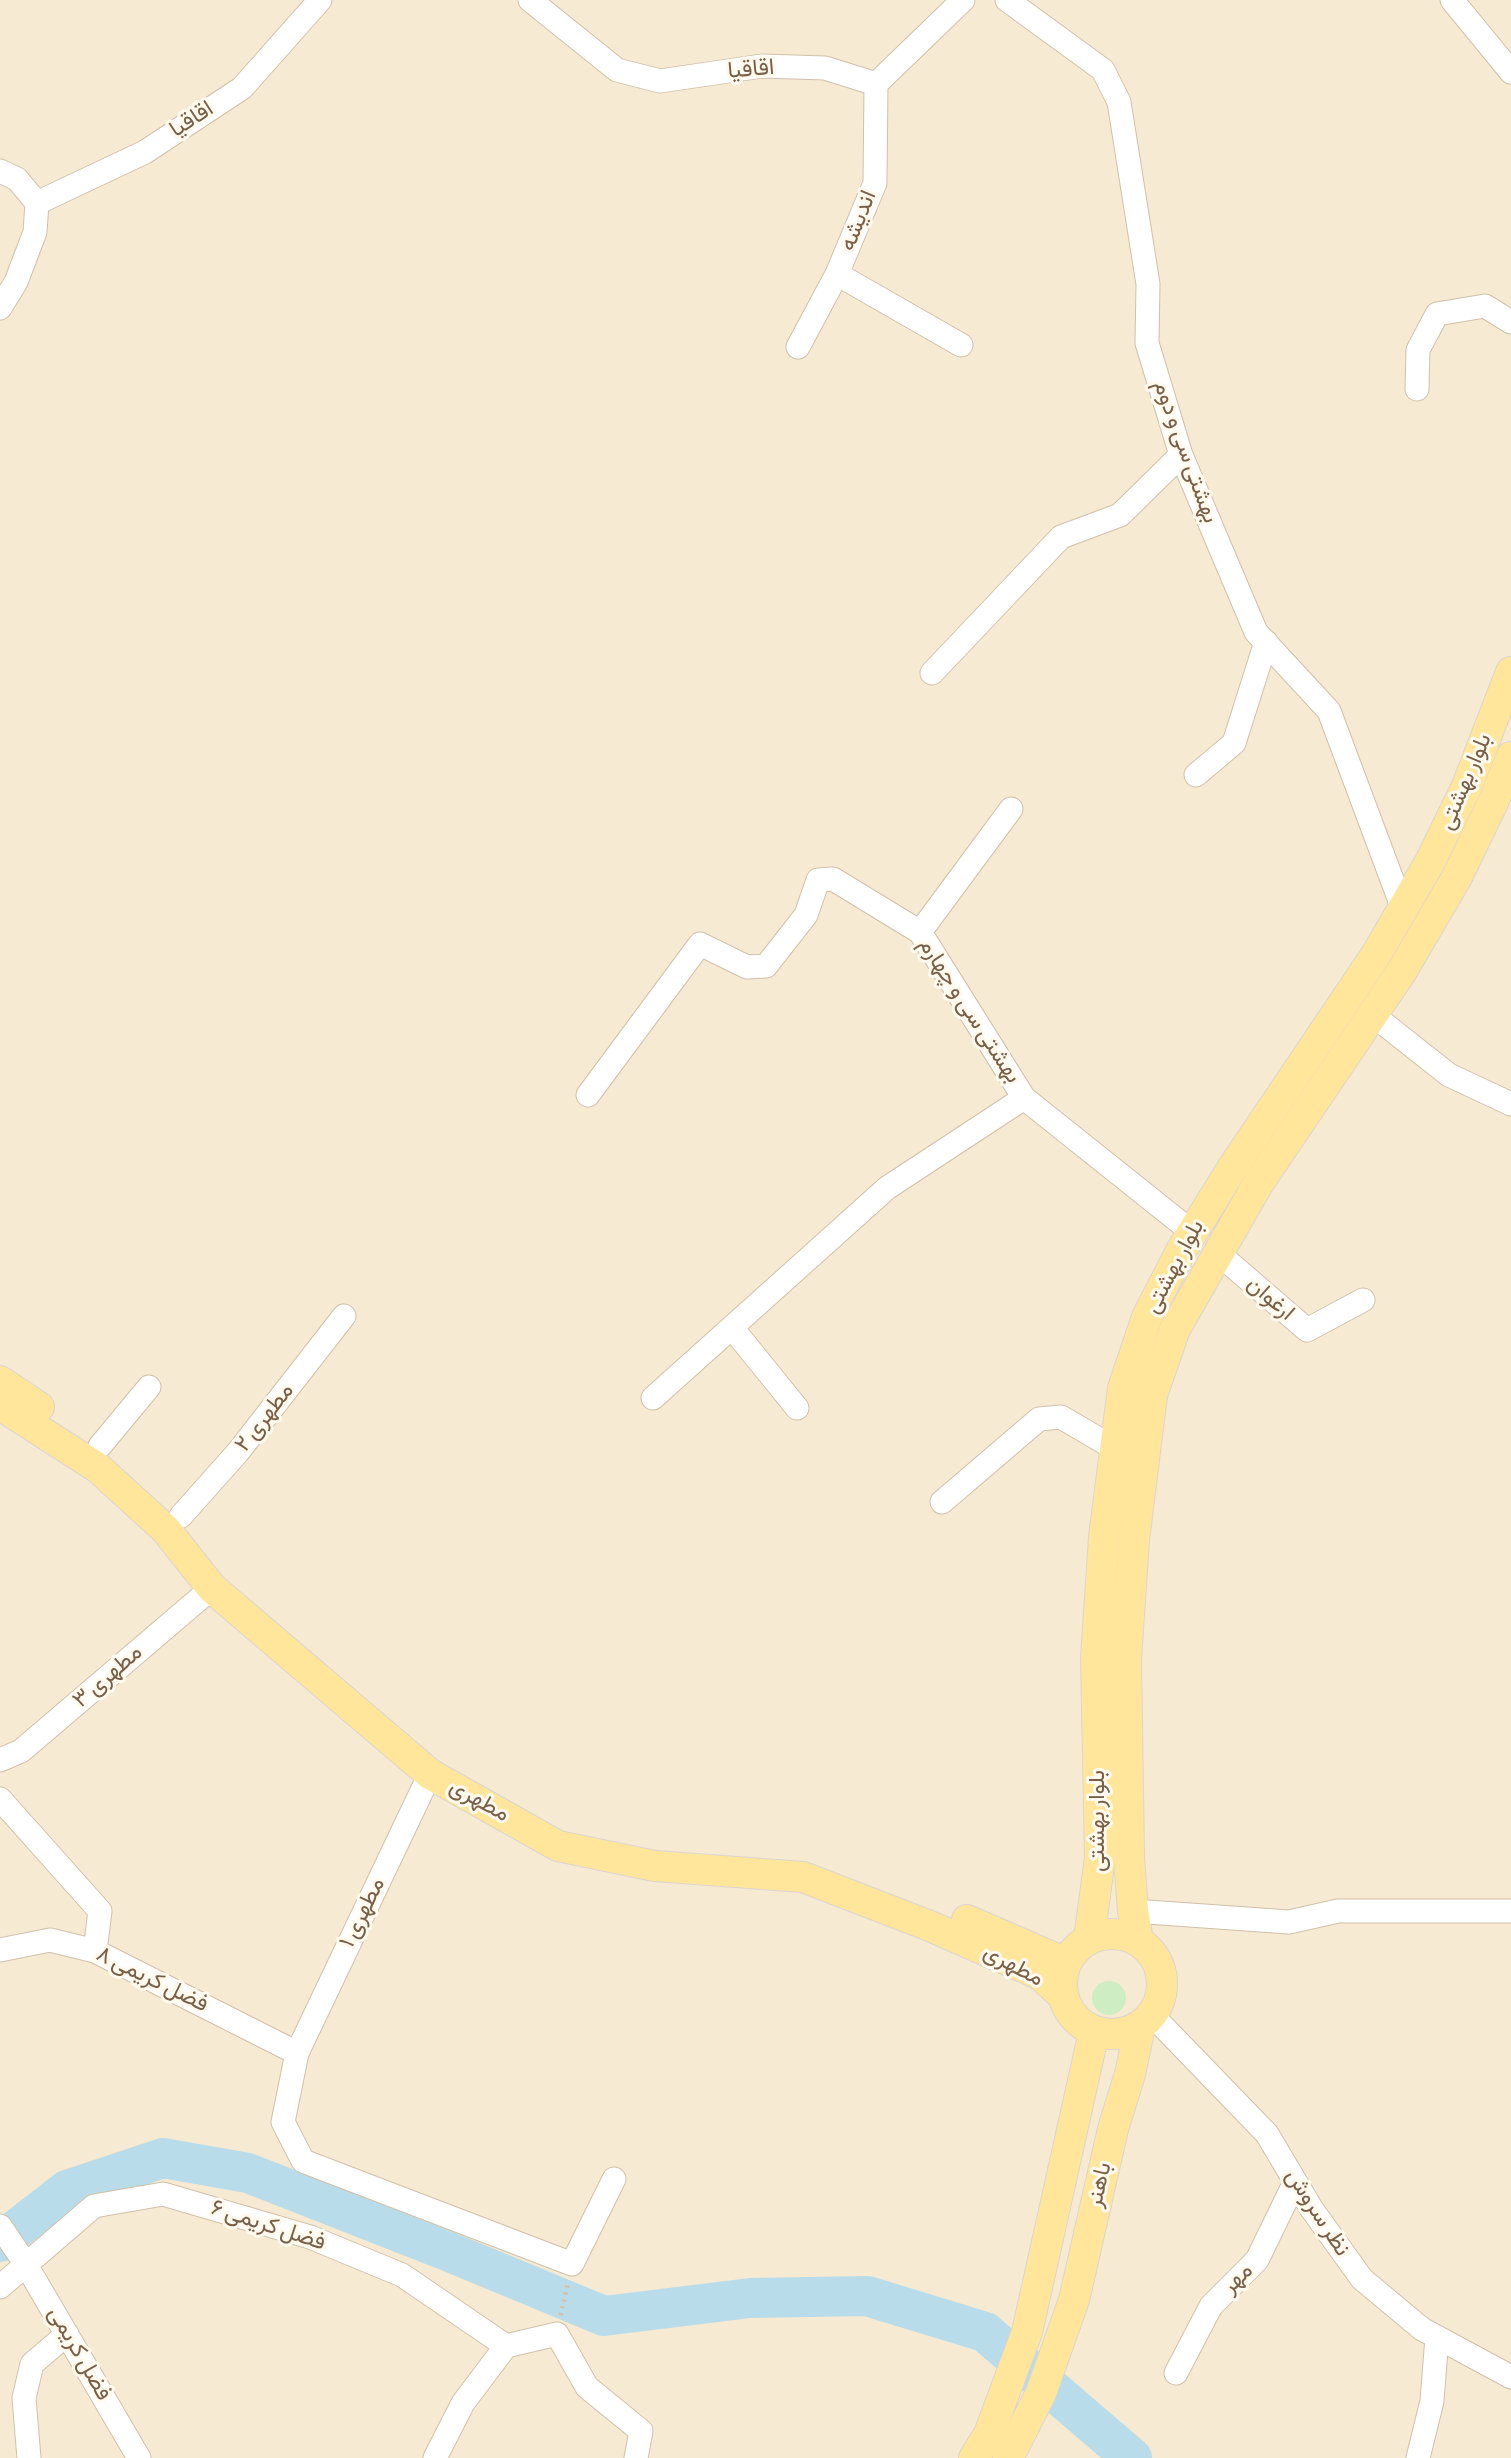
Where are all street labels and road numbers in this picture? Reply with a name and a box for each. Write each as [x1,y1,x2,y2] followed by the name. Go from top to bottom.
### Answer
[727,54,775,86] street label: اقاقیا
[165,96,219,144] street label: اقاقیا
[834,187,884,255] street label: اندیشه
[1146,377,1224,527] street label: بهشتی سی و دوم
[1433,730,1499,834] street label: بلوار بهشتی
[912,933,1026,1089] street label: بهشتی سی و چهارم
[1139,1215,1211,1319] street label: بلوار بهشتی
[1240,1271,1300,1327] street label: ارغوان
[229,1378,301,1458] street label: مطهری ۲
[68,1639,148,1715] street label: مطهری ۳
[1084,1770,1112,1872] street label: بلوار بهشتی
[444,1773,514,1829] street label: مطهری
[334,1873,392,1953] street label: مطهری ۱
[978,1939,1048,1993] street label: مطهری
[91,1941,213,2019] street label: فضل کریمی ۸
[1081,2160,1119,2210] street label: باهنر
[1279,2164,1355,2262] street label: نظر سروش
[207,2195,329,2257] street label: فضل کریمی ۶
[1217,2258,1259,2300] street label: مهر
[41,2302,117,2406] street label: فضل کریمی

